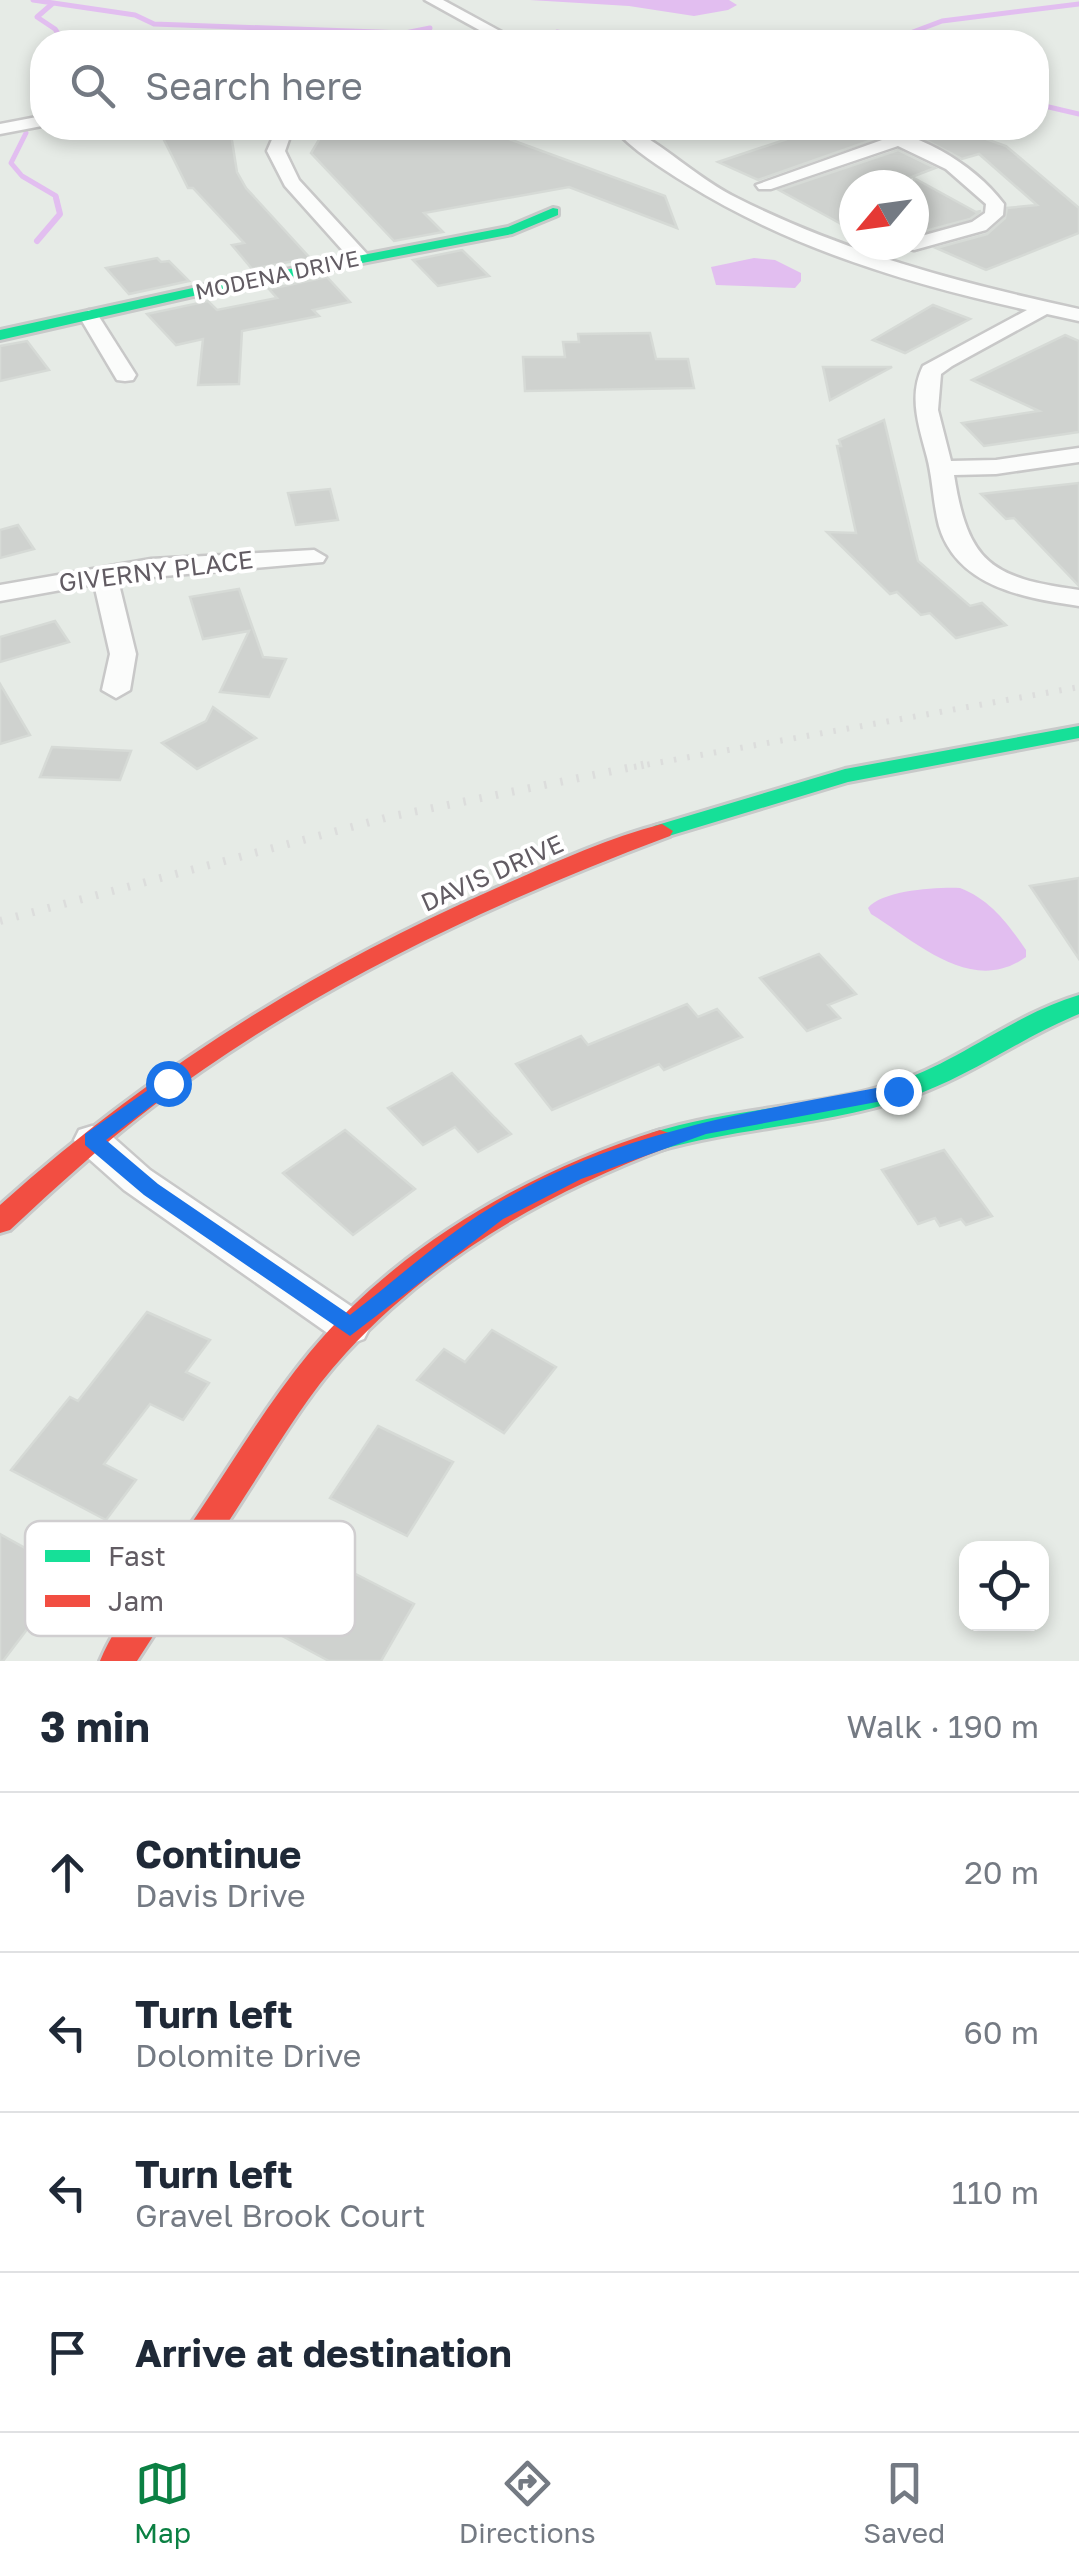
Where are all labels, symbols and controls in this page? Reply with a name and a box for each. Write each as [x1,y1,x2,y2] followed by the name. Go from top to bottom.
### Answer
[30,30,1049,140] search box
[65,58,120,113] icon: search
[145,63,363,108] text: Search here
[839,170,929,260] north arrow
[193,244,361,305] street label: MODENA DRIVE
[57,543,255,598] street label: GIVERNY PLACE
[416,827,568,918] street label: DAVIS DRIVE
[146,1061,192,1107] route start
[876,1069,922,1115] route end
[25,1521,355,1636] legend
[108,1539,166,1572] text: Fast
[959,1541,1049,1631] map controls
[959,1541,1049,1631] button: locate
[108,1584,164,1617] text: Jam
[40,1701,150,1751] text: 3 min
[847,1707,1039,1745] text: Walk · 190 m
[135,1831,301,1876] text: Continue
[40,1845,95,1900] icon: ahead
[964,1853,1039,1891] text: 20 m
[135,1876,306,1914] text: Davis Drive
[135,1991,293,2036] text: Turn left
[40,2005,95,2060] icon: left
[963,2013,1039,2051] text: 60 m
[135,2036,361,2074] text: Dolomite Drive
[135,2151,293,2196] text: Turn left
[40,2165,95,2220] icon: left
[952,2173,1039,2211] text: 110 m
[135,2196,426,2234] text: Gravel Brook Court
[40,2325,95,2380] icon: arrive
[135,2330,512,2375] text: Arrive at destination
[134,2456,191,2549] tab: Map
[459,2456,596,2549] tab: Directions
[863,2456,945,2549] tab: Saved

